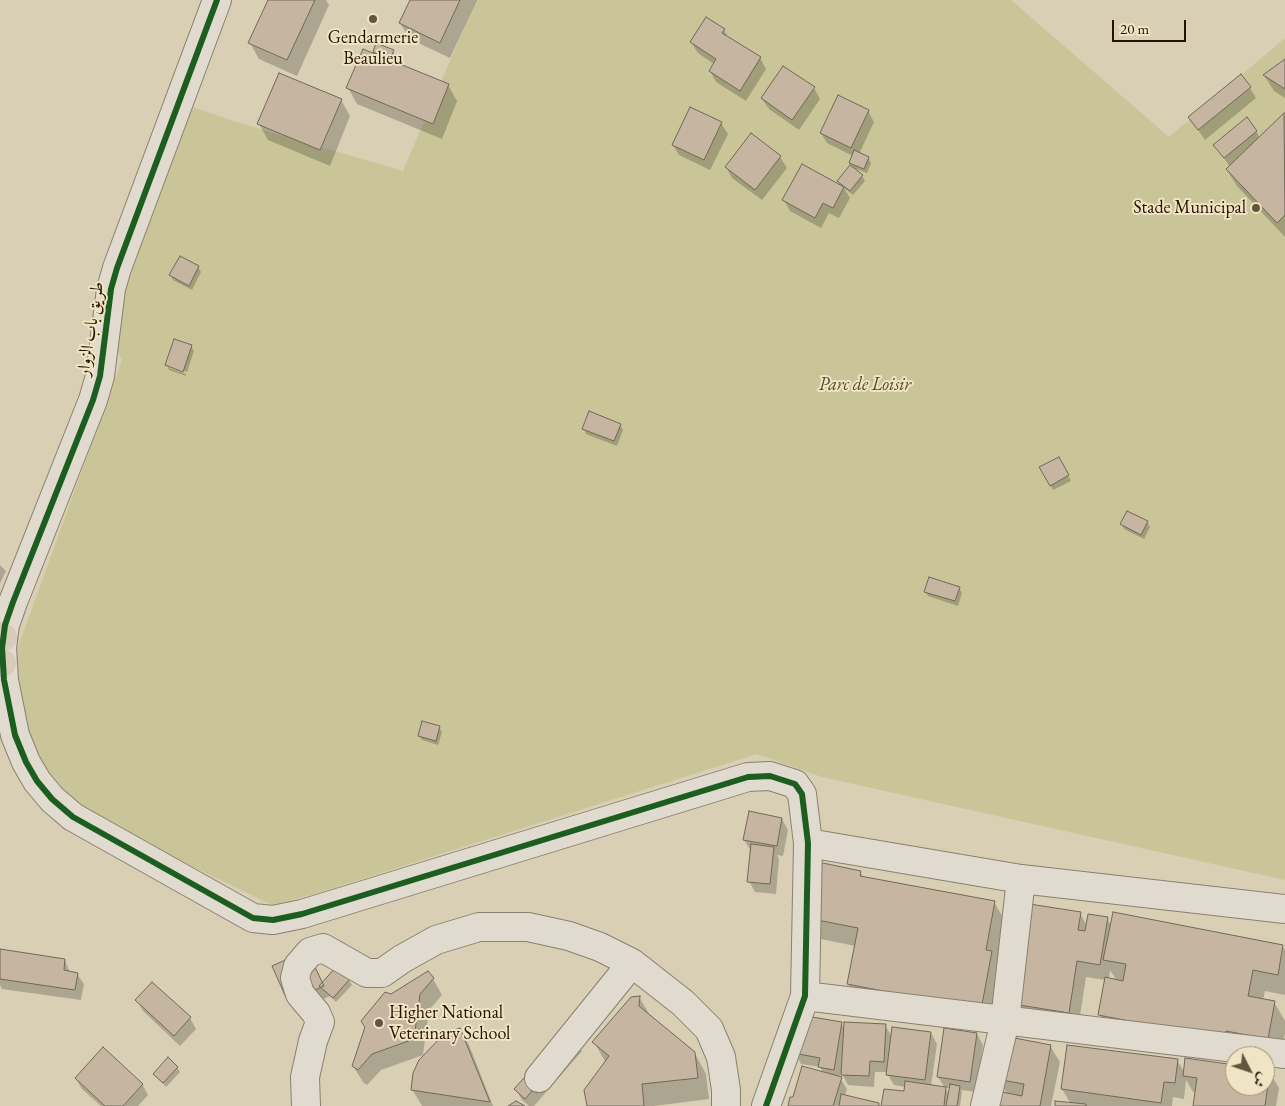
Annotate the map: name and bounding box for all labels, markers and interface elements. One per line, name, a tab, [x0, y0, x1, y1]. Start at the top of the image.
scale bar	[1115, 10, 1189, 42]
marker: Gendarmerie Beaulieu	[367, 13, 379, 25]
text: 20 m	[1120, 19, 1149, 38]
place label: Gendarmerie Beaulieu	[328, 27, 418, 70]
place label: Stade Municipal	[1133, 197, 1246, 219]
marker: Stade Municipal	[1250, 202, 1262, 214]
street label: طريق باب الزوار	[73, 280, 109, 378]
park label: Parc de Loisir	[819, 374, 911, 396]
place label: Higher National Veterinary School	[389, 1002, 510, 1044]
marker: Higher National Veterinary School	[373, 1017, 385, 1029]
north arrow	[1225, 1046, 1275, 1096]
text: ش	[1249, 1069, 1272, 1091]

